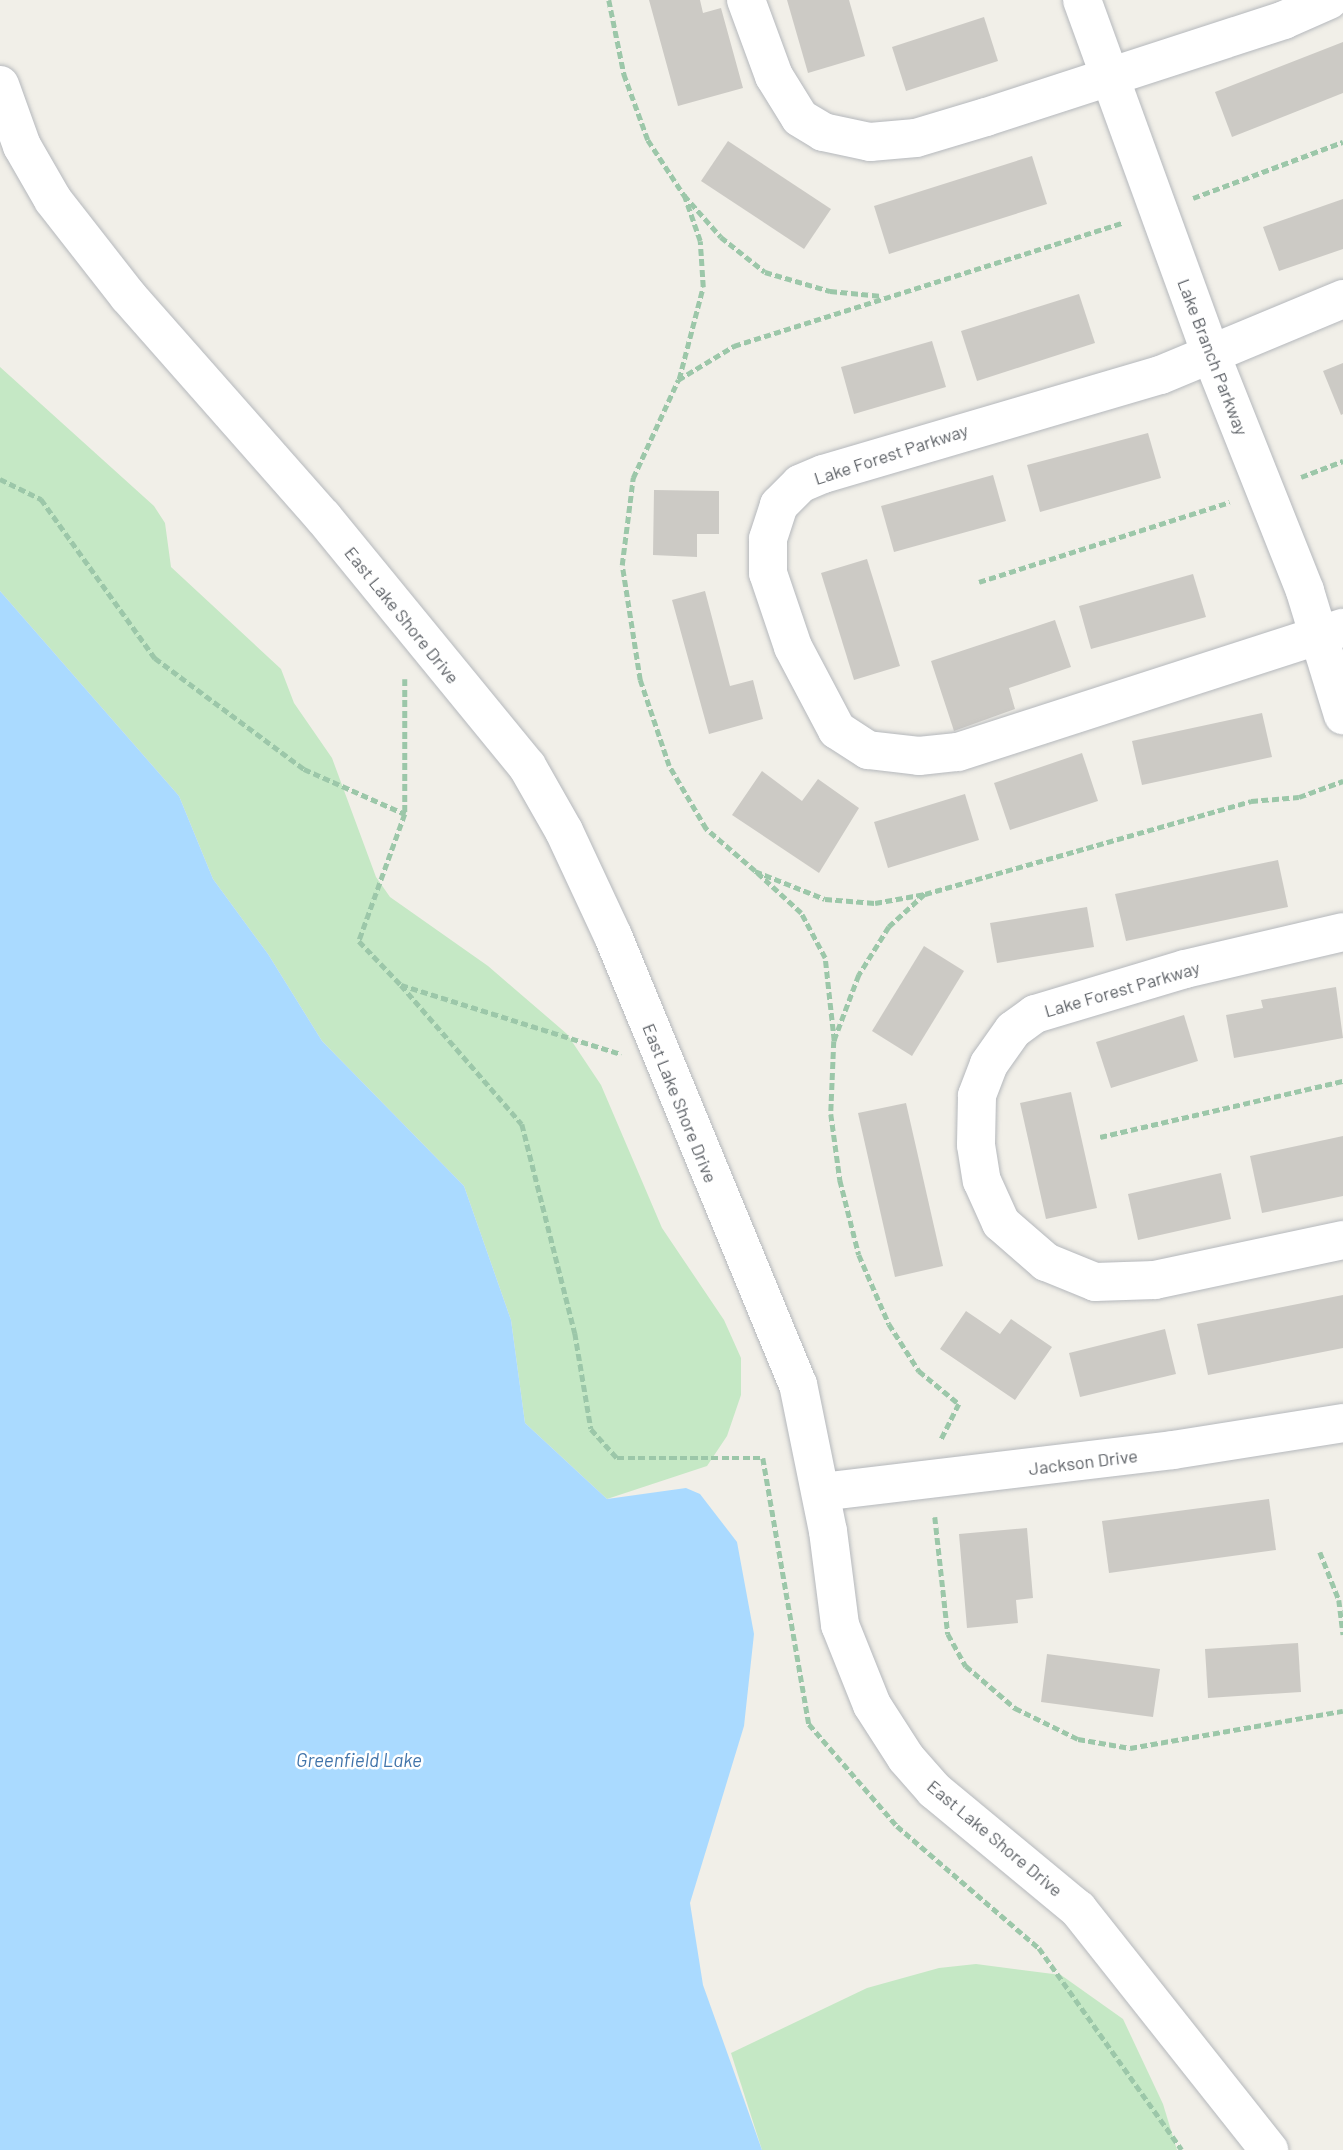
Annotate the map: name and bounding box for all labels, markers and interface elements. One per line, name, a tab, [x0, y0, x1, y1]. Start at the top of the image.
street label: Lake Branch Parkway	[1173, 276, 1253, 438]
street label: Lake Forest Parkway	[811, 419, 971, 489]
street label: East Lake Shore Drive	[340, 542, 464, 688]
street label: Lake Forest Parkway	[1042, 956, 1202, 1022]
street label: East Lake Shore Drive	[638, 1020, 722, 1186]
street label: Jackson Drive	[1027, 1445, 1139, 1479]
water label: Greenfield Lake	[296, 1749, 422, 1771]
street label: East Lake Shore Drive	[923, 1775, 1067, 1901]

